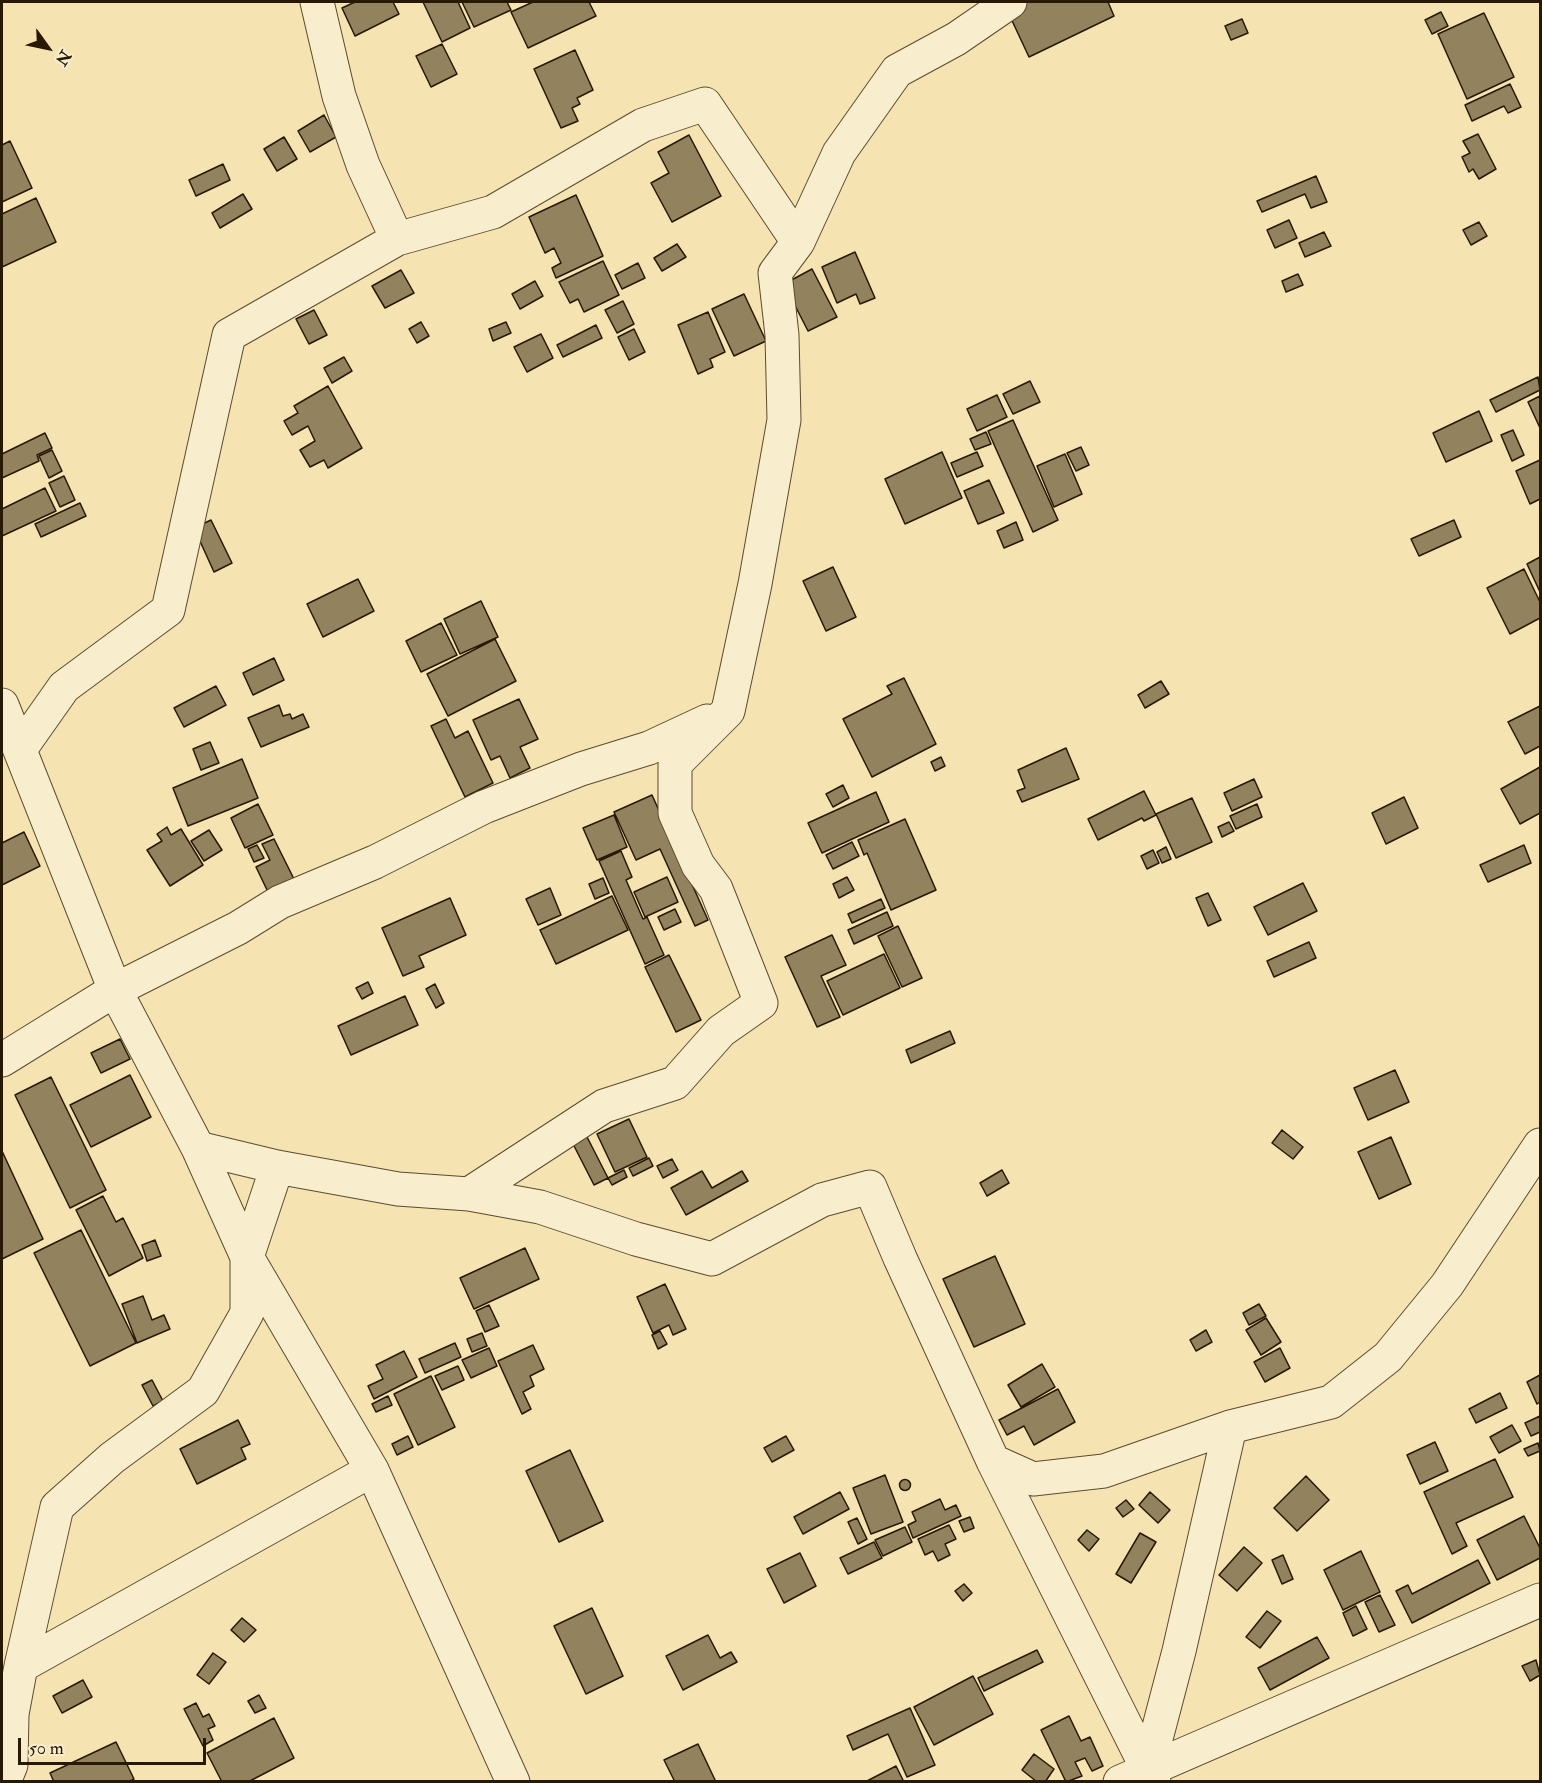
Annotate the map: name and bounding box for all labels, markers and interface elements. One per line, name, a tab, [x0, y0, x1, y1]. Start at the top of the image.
north arrow	[18, 18, 78, 78]
text: N	[51, 46, 75, 69]
scale bar	[21, 1726, 208, 1764]
text: 50 m	[29, 1737, 64, 1760]

